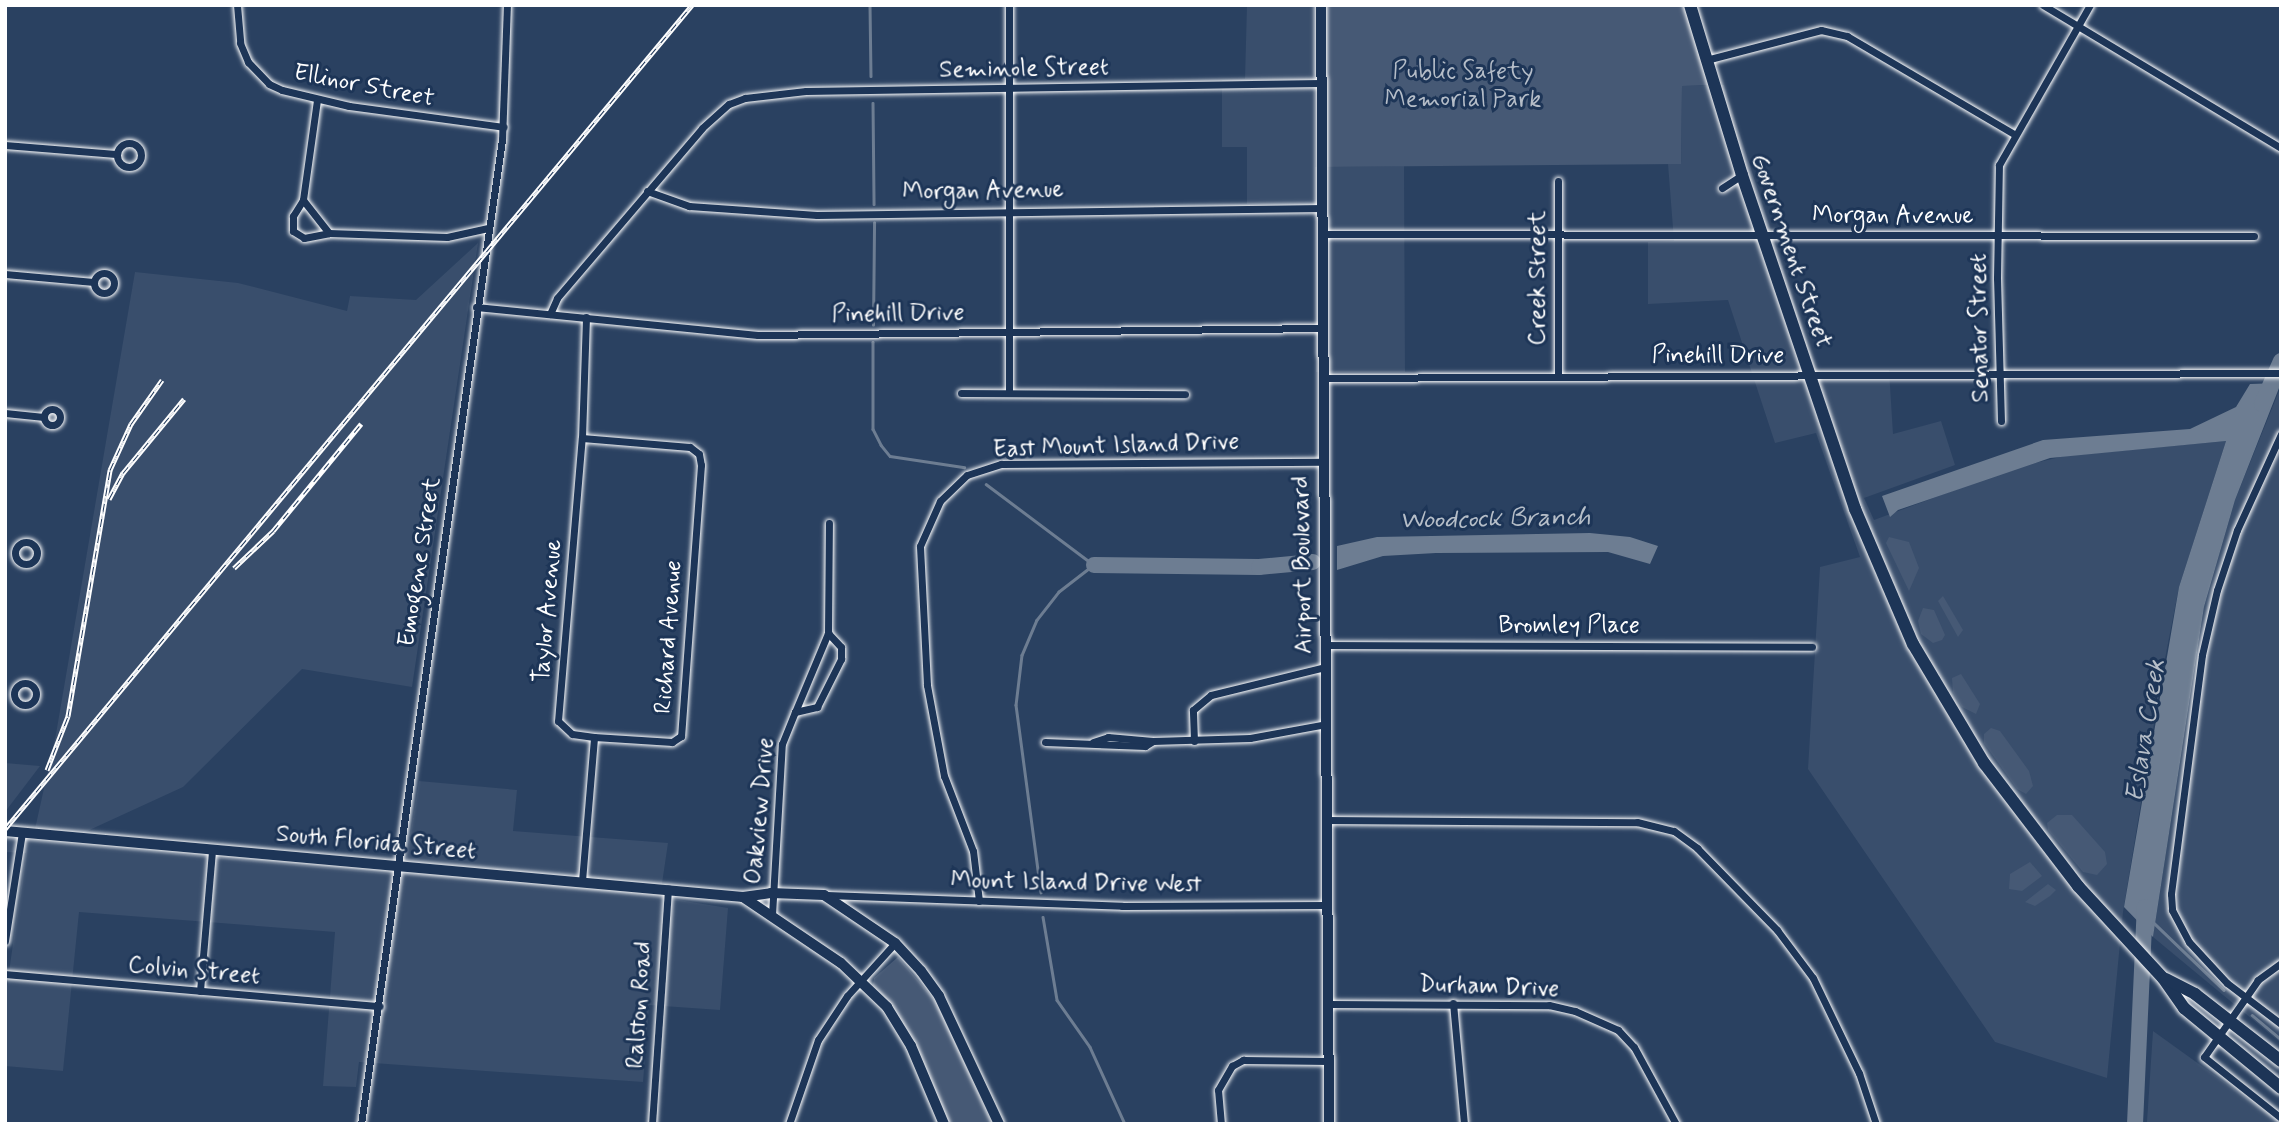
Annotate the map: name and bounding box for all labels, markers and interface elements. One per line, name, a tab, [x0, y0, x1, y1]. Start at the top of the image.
street label: Seminole Street	[937, 53, 1111, 85]
street label: Ellinor Street	[292, 58, 436, 114]
park label: Public Safety Memorial Park	[1385, 58, 1541, 114]
street label: Government Street	[1744, 151, 1838, 351]
street label: Morgan Avenue	[904, 175, 1062, 207]
street label: Morgan Avenue	[1814, 202, 1972, 230]
street label: Creek Street	[1524, 210, 1552, 346]
street label: Senator Street	[1964, 251, 1996, 405]
street label: Pinehill Drive	[832, 298, 964, 330]
street label: Pinehill Drive	[1653, 342, 1783, 370]
street label: East Mount Island Drive	[991, 427, 1241, 465]
street label: Emogene Street	[392, 475, 448, 649]
street label: Airport Boulevard	[1287, 475, 1319, 655]
water label: Woodcock Branch	[1397, 503, 1593, 537]
street label: Taylor Avenue	[527, 539, 569, 683]
street label: Richard Avenue	[649, 557, 689, 717]
street label: Bromley Place	[1498, 612, 1640, 640]
water label: Eslava Creek	[2120, 657, 2174, 805]
street label: Oakview Drive	[739, 736, 781, 886]
street label: South Florida Street	[273, 820, 479, 866]
street label: Mount Island Drive West	[948, 866, 1204, 900]
street label: Ralston Road	[621, 942, 659, 1068]
street label: Colvin Street	[125, 951, 263, 991]
street label: Durham Drive	[1419, 970, 1559, 1004]

